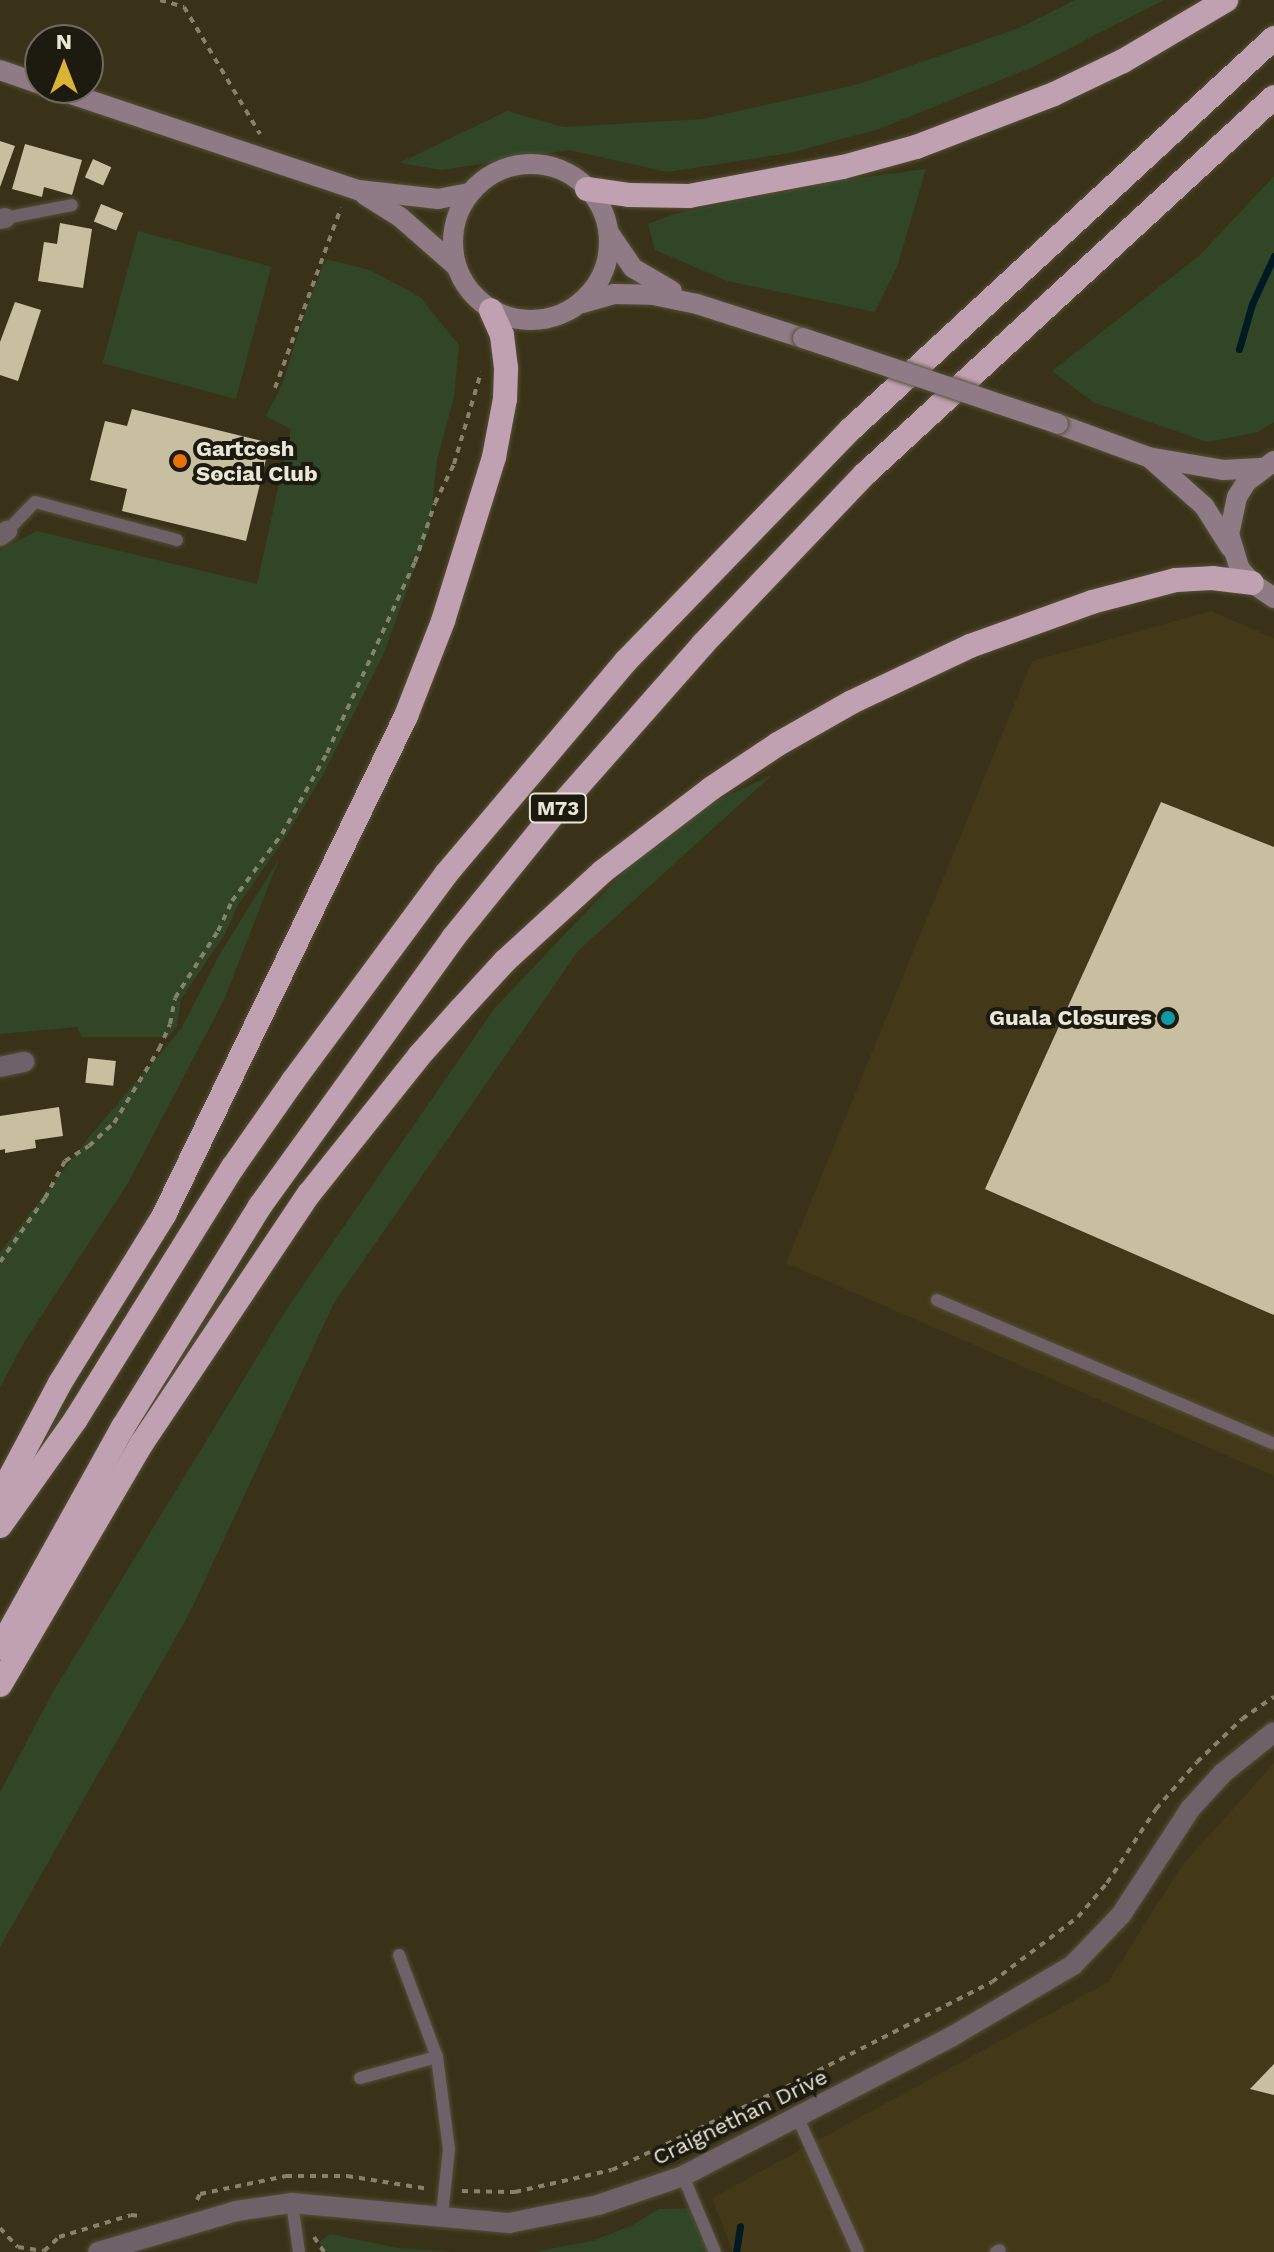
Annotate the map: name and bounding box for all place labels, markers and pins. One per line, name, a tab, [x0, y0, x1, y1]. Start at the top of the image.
place label: Gartcosh Social Club	[196, 435, 318, 486]
marker: Gartcosh Social Club	[171, 452, 189, 470]
place label: Guala Closures	[989, 1005, 1152, 1031]
marker: Guala Closures	[1159, 1009, 1177, 1027]

